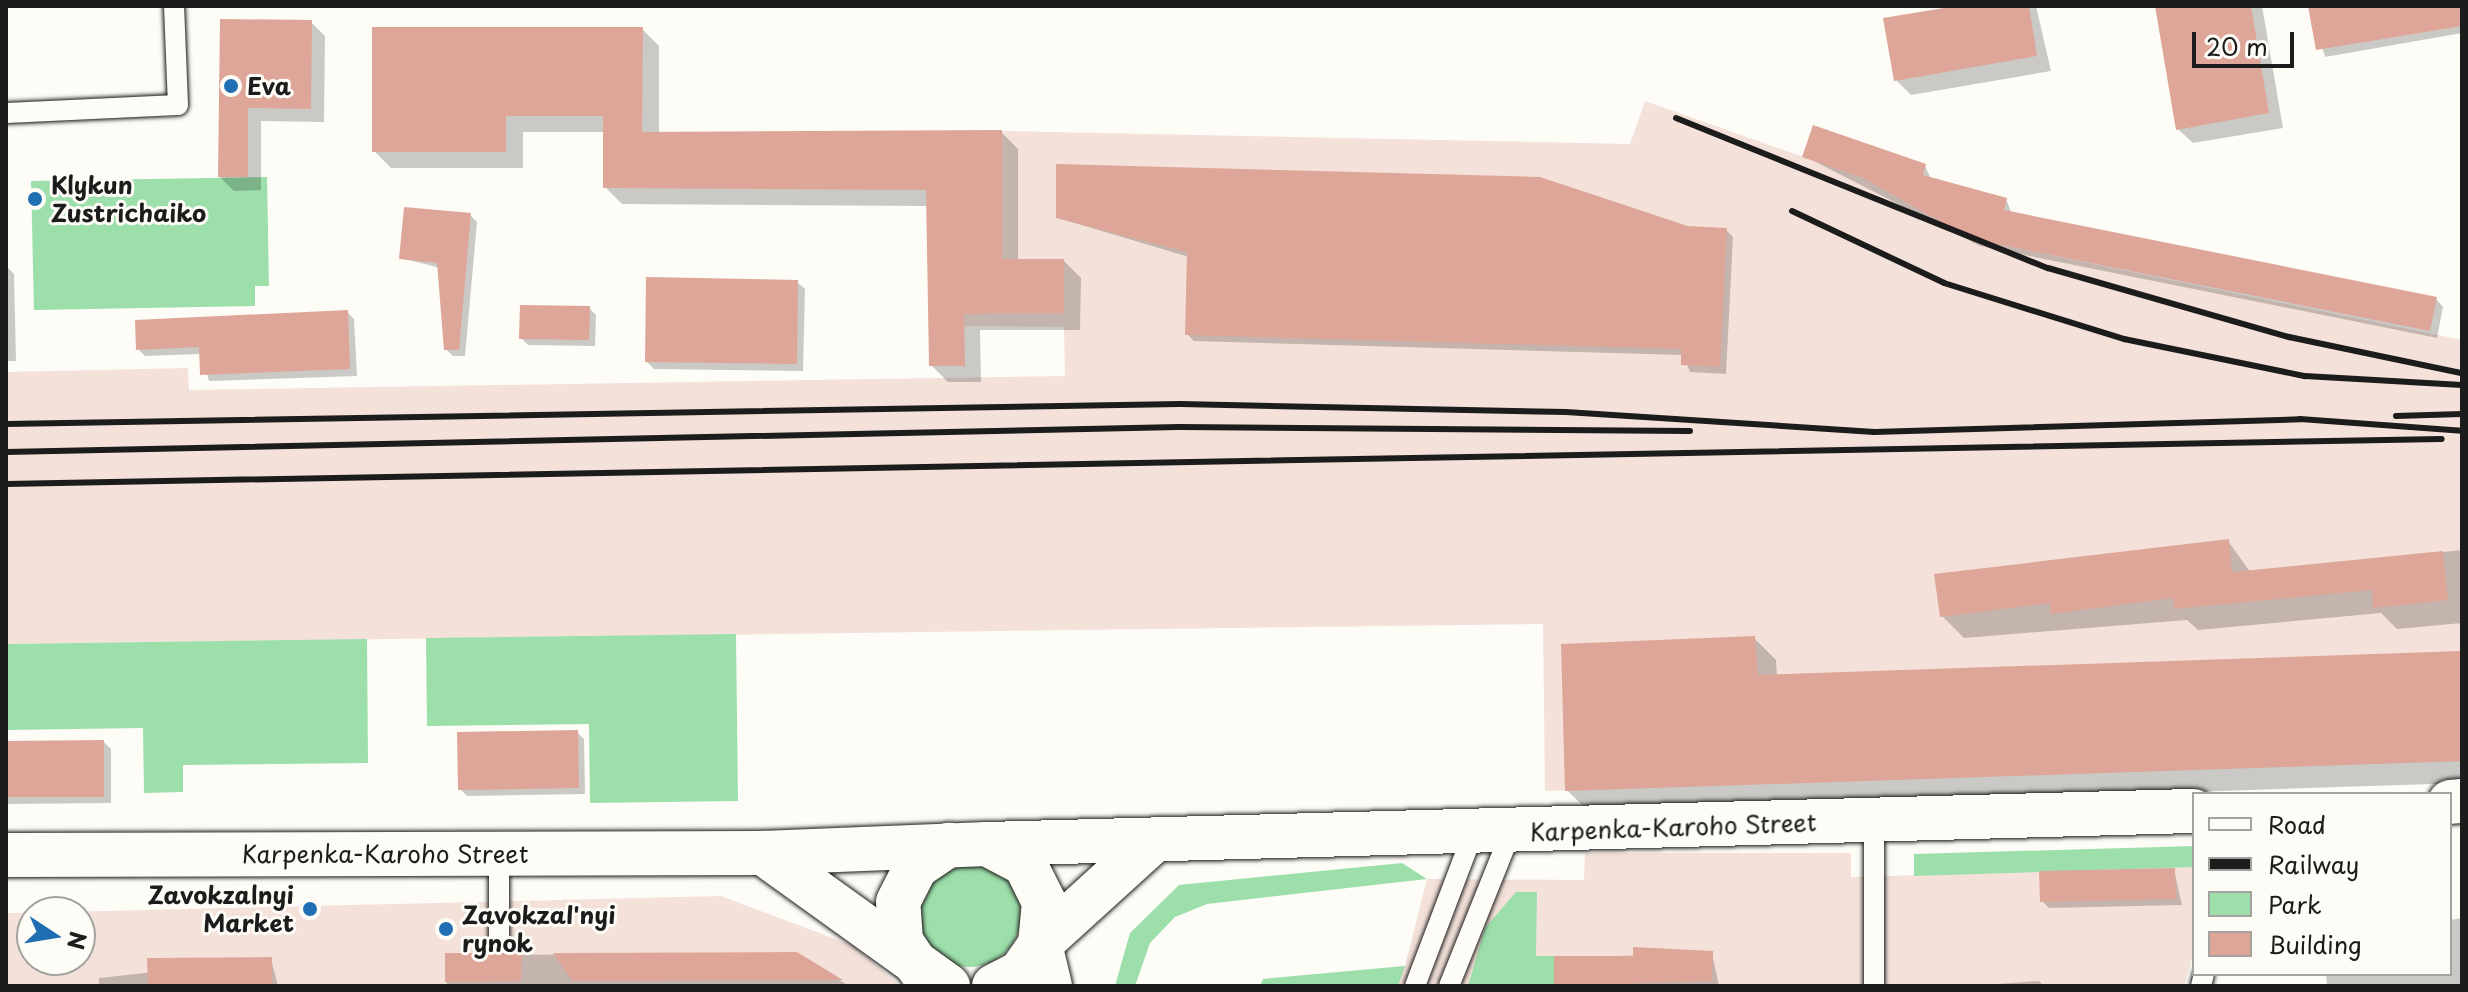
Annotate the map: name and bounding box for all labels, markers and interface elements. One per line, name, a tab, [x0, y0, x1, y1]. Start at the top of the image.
scale bar	[2196, 16, 2298, 66]
text: 20 m	[2206, 28, 2268, 64]
place label: Eva	[247, 72, 291, 100]
marker: Eva	[222, 77, 240, 95]
place label: Klykun Zustrichaiko	[51, 171, 206, 227]
marker: Klykun Zustrichaiko	[26, 190, 44, 208]
legend	[2192, 792, 2452, 976]
text: Road	[2268, 806, 2326, 842]
street label: Karpenka-Karoho Street	[1529, 808, 1817, 846]
street label: Karpenka-Karoho Street	[242, 840, 528, 868]
text: Railway	[2268, 846, 2359, 882]
place label: Zavokzalnyi Market	[148, 881, 294, 937]
text: Park	[2268, 886, 2322, 922]
north arrow	[16, 896, 96, 976]
marker: Zavokzalnyi Market	[301, 900, 319, 918]
place label: Zavokzal'nyi rynok	[462, 901, 616, 957]
marker: Zavokzal'nyi rynok	[437, 920, 455, 938]
text: Building	[2268, 926, 2362, 962]
text: N	[60, 929, 96, 953]

